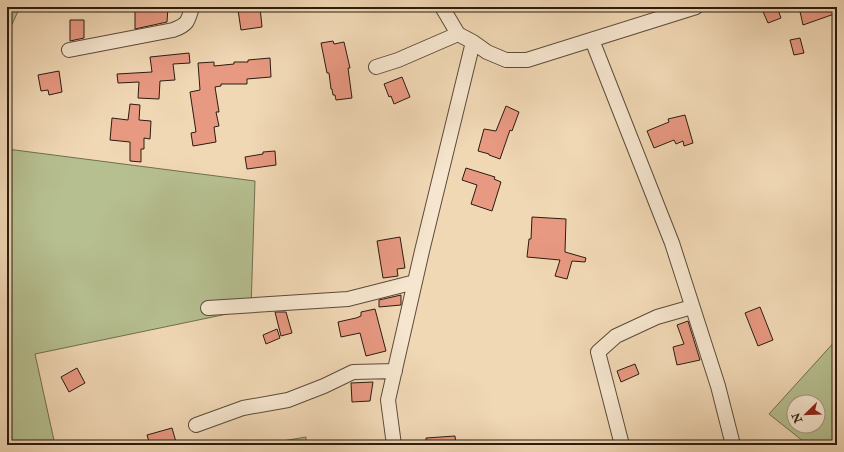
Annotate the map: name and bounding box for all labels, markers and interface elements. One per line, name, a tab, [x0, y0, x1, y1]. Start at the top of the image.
north arrow	[786, 394, 826, 434]
text: N	[789, 410, 806, 426]

